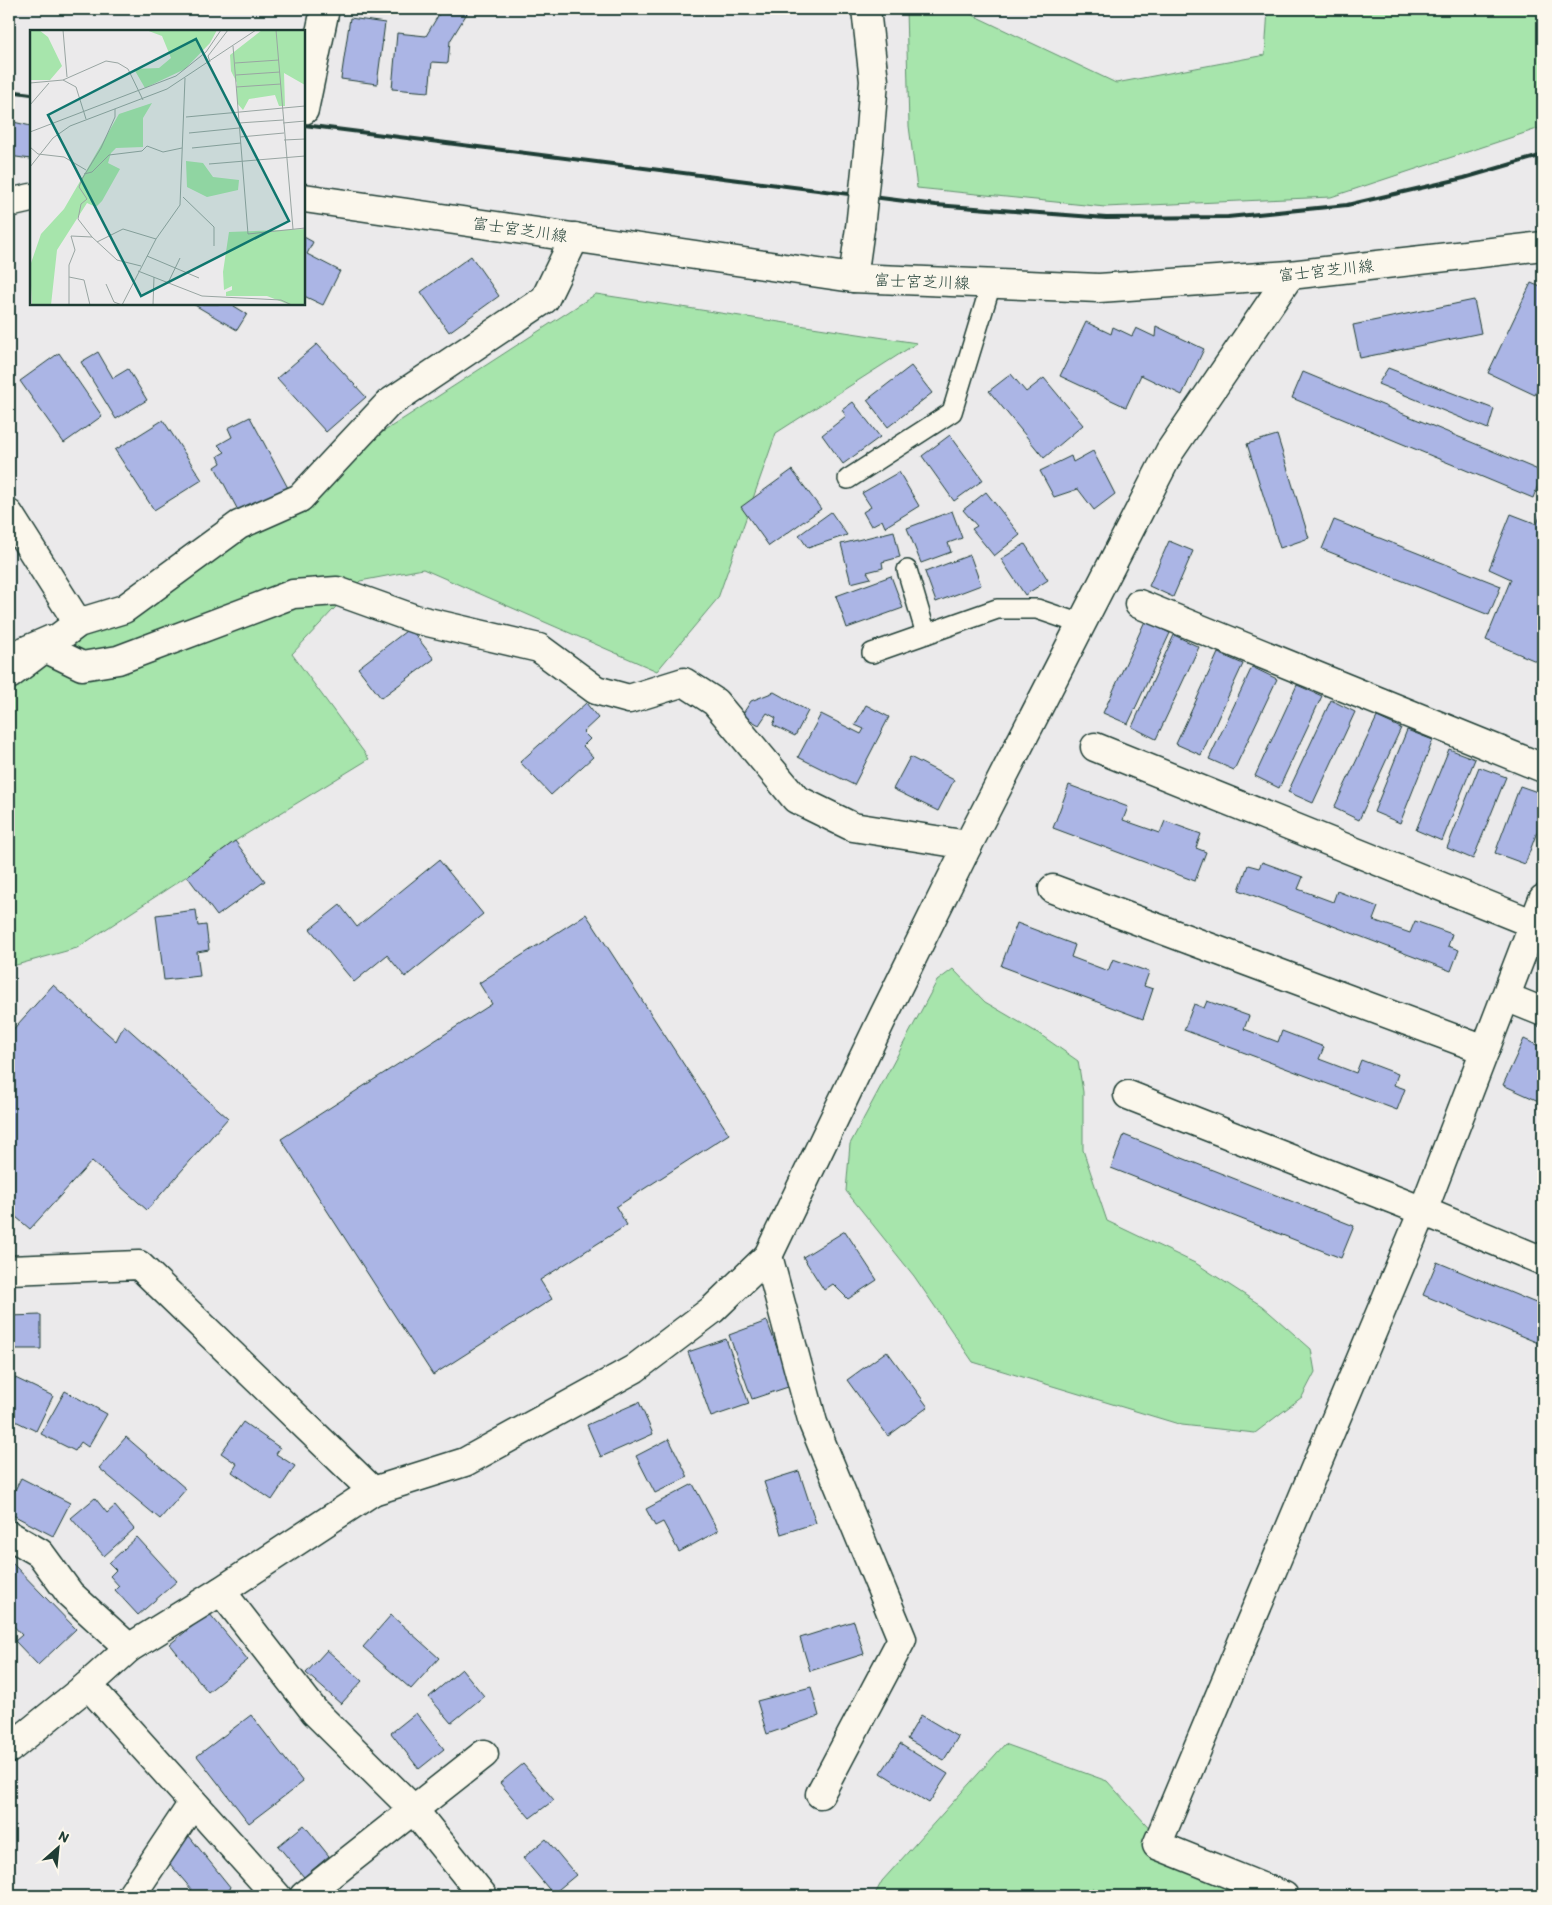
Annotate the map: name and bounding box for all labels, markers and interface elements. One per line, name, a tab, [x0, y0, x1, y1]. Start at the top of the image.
inset map	[30, 30, 305, 305]
street label: 富士宮芝川線	[471, 213, 569, 246]
street label: 富士宮芝川線	[1277, 256, 1375, 285]
street label: 富士宮芝川線	[874, 270, 970, 293]
north arrow	[32, 1822, 82, 1872]
text: N	[56, 1827, 72, 1847]

